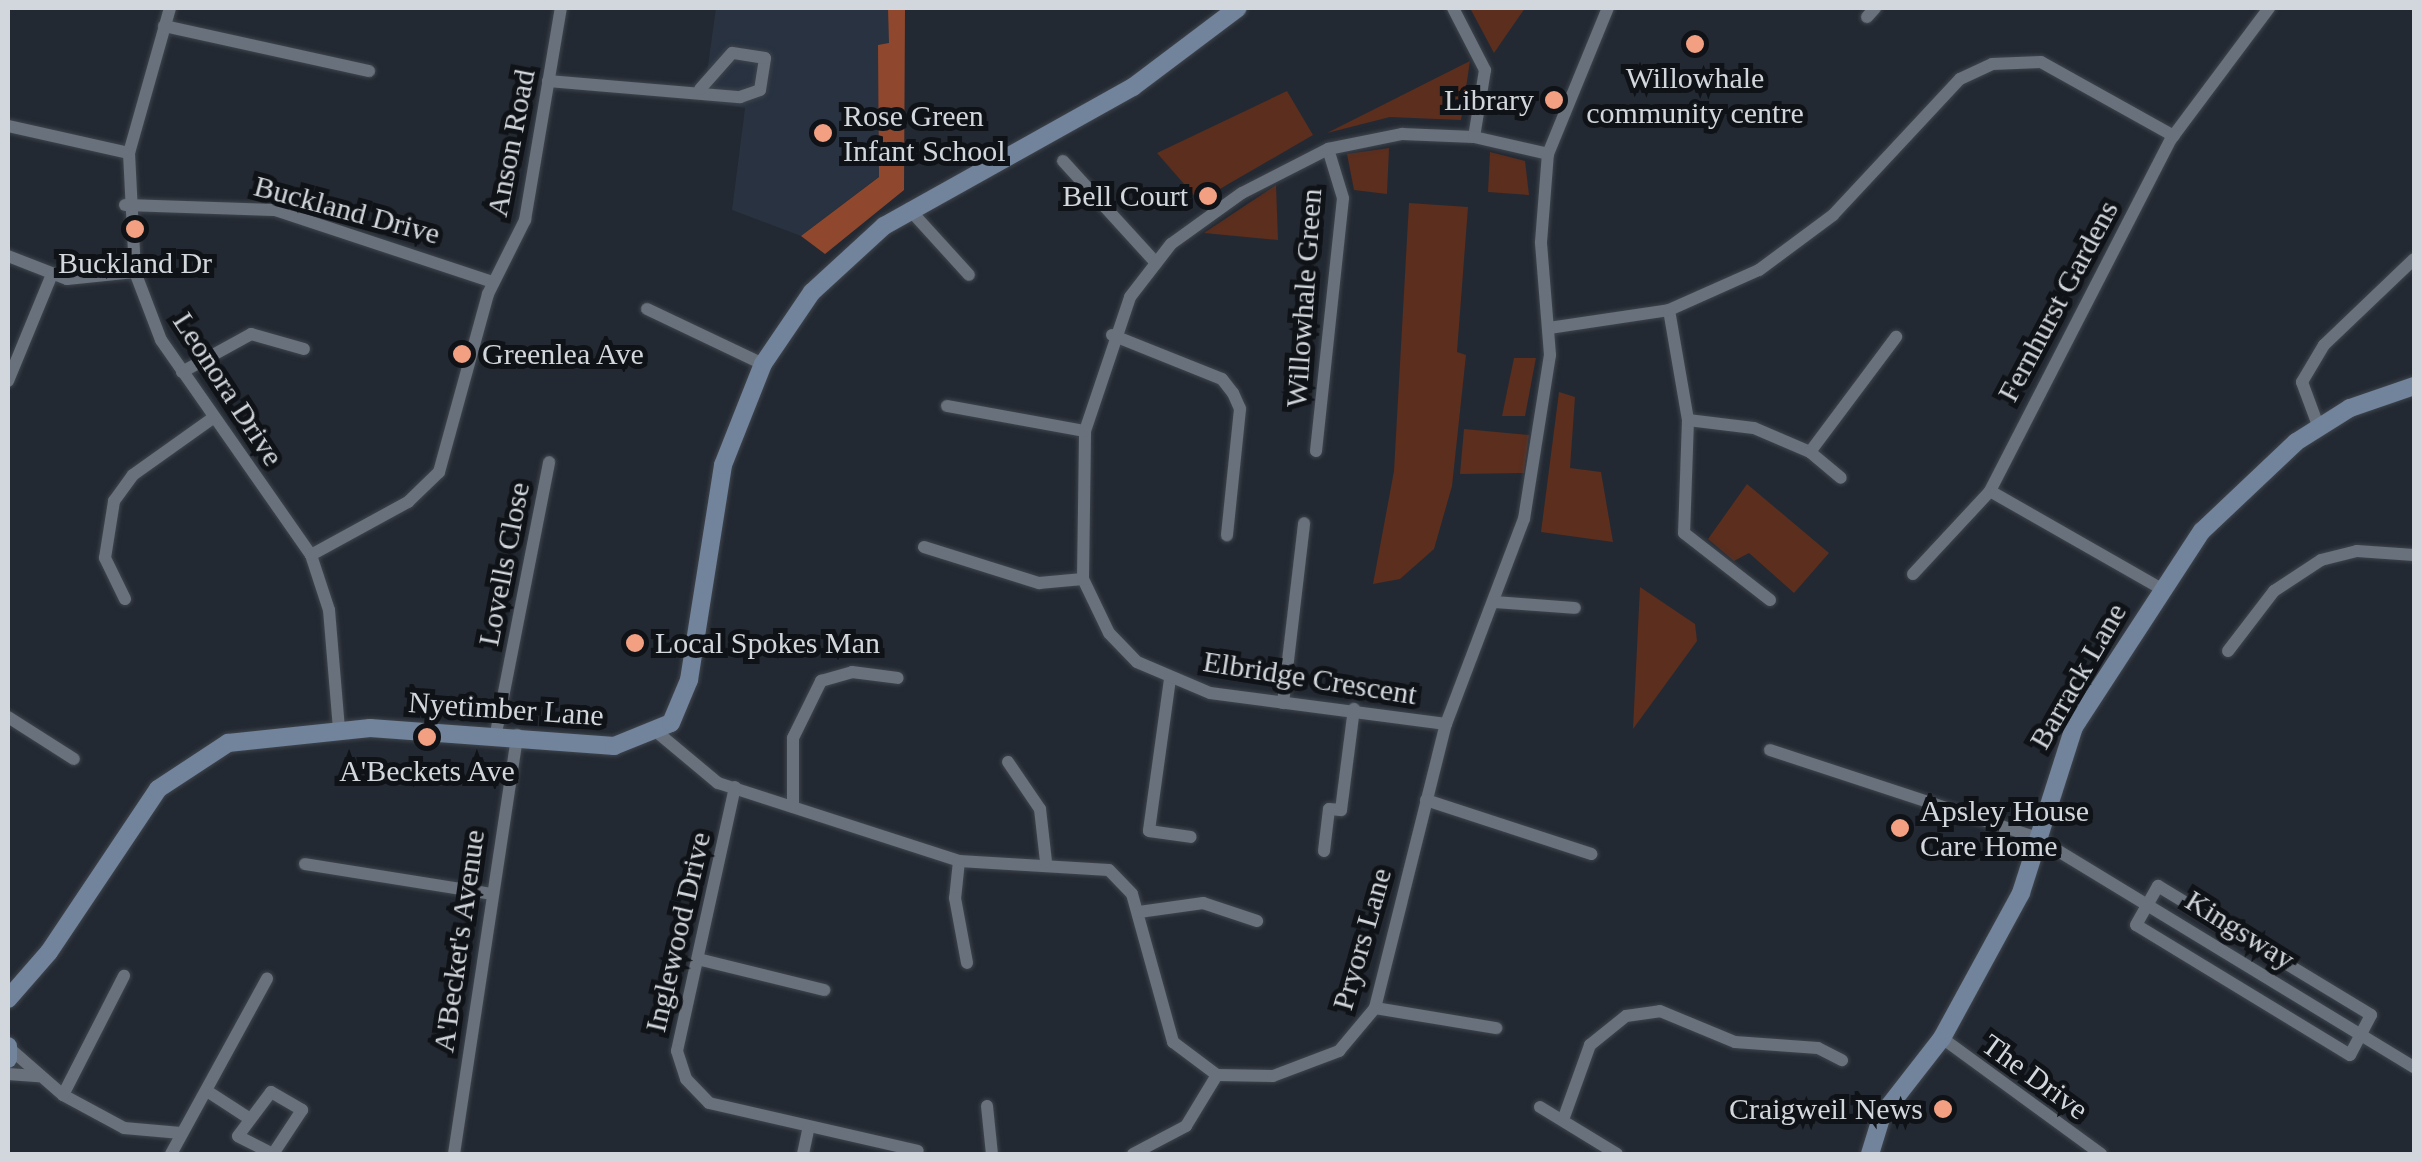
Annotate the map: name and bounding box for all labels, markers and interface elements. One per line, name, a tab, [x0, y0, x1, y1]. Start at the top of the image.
marker: Willowhale community centre	[1684, 33, 1706, 55]
place label: Willowhale community centre	[1586, 60, 1804, 130]
street label: Anson Road	[479, 66, 543, 220]
place label: Library	[1444, 82, 1534, 118]
marker: Library	[1543, 89, 1565, 111]
place label: Rose Green Infant School	[843, 98, 1005, 168]
marker: Rose Green Infant School	[812, 122, 834, 144]
street label: Buckland Drive	[250, 168, 444, 252]
place label: Bell Court	[1062, 178, 1188, 214]
marker: Bell Court	[1197, 185, 1219, 207]
street label: Willowhale Green	[1278, 187, 1330, 409]
street label: Fernhurst Gardens	[1990, 194, 2126, 408]
marker: Buckland Dr	[124, 218, 146, 240]
place label: Buckland Dr	[58, 245, 212, 281]
street label: Leonora Drive	[165, 305, 291, 473]
place label: Greenlea Ave	[482, 336, 646, 372]
marker: Greenlea Ave	[451, 343, 473, 365]
street label: Lovells Close	[471, 479, 537, 649]
street label: Barrack Lane	[2022, 597, 2134, 755]
place label: Local Spokes Man	[655, 625, 880, 661]
marker: Local Spokes Man	[624, 632, 646, 654]
street label: Elbridge Crescent	[1201, 643, 1419, 713]
street label: Nyetimber Lane	[407, 684, 605, 734]
marker: A'Beckets Ave	[416, 726, 438, 748]
place label: A'Beckets Ave	[338, 753, 516, 789]
place label: Apsley House Care Home	[1920, 793, 2089, 864]
marker: Apsley House Care Home	[1889, 817, 1911, 839]
street label: A'Becket's Avenue	[425, 827, 493, 1055]
street label: Inglewood Drive	[638, 829, 718, 1035]
street label: Pryors Lane	[1325, 864, 1399, 1014]
street label: Kingsway	[2179, 883, 2301, 977]
street label: The Drive	[1975, 1026, 2095, 1128]
place label: Craigweil News	[1729, 1091, 1923, 1127]
marker: Craigweil News	[1932, 1098, 1954, 1120]

